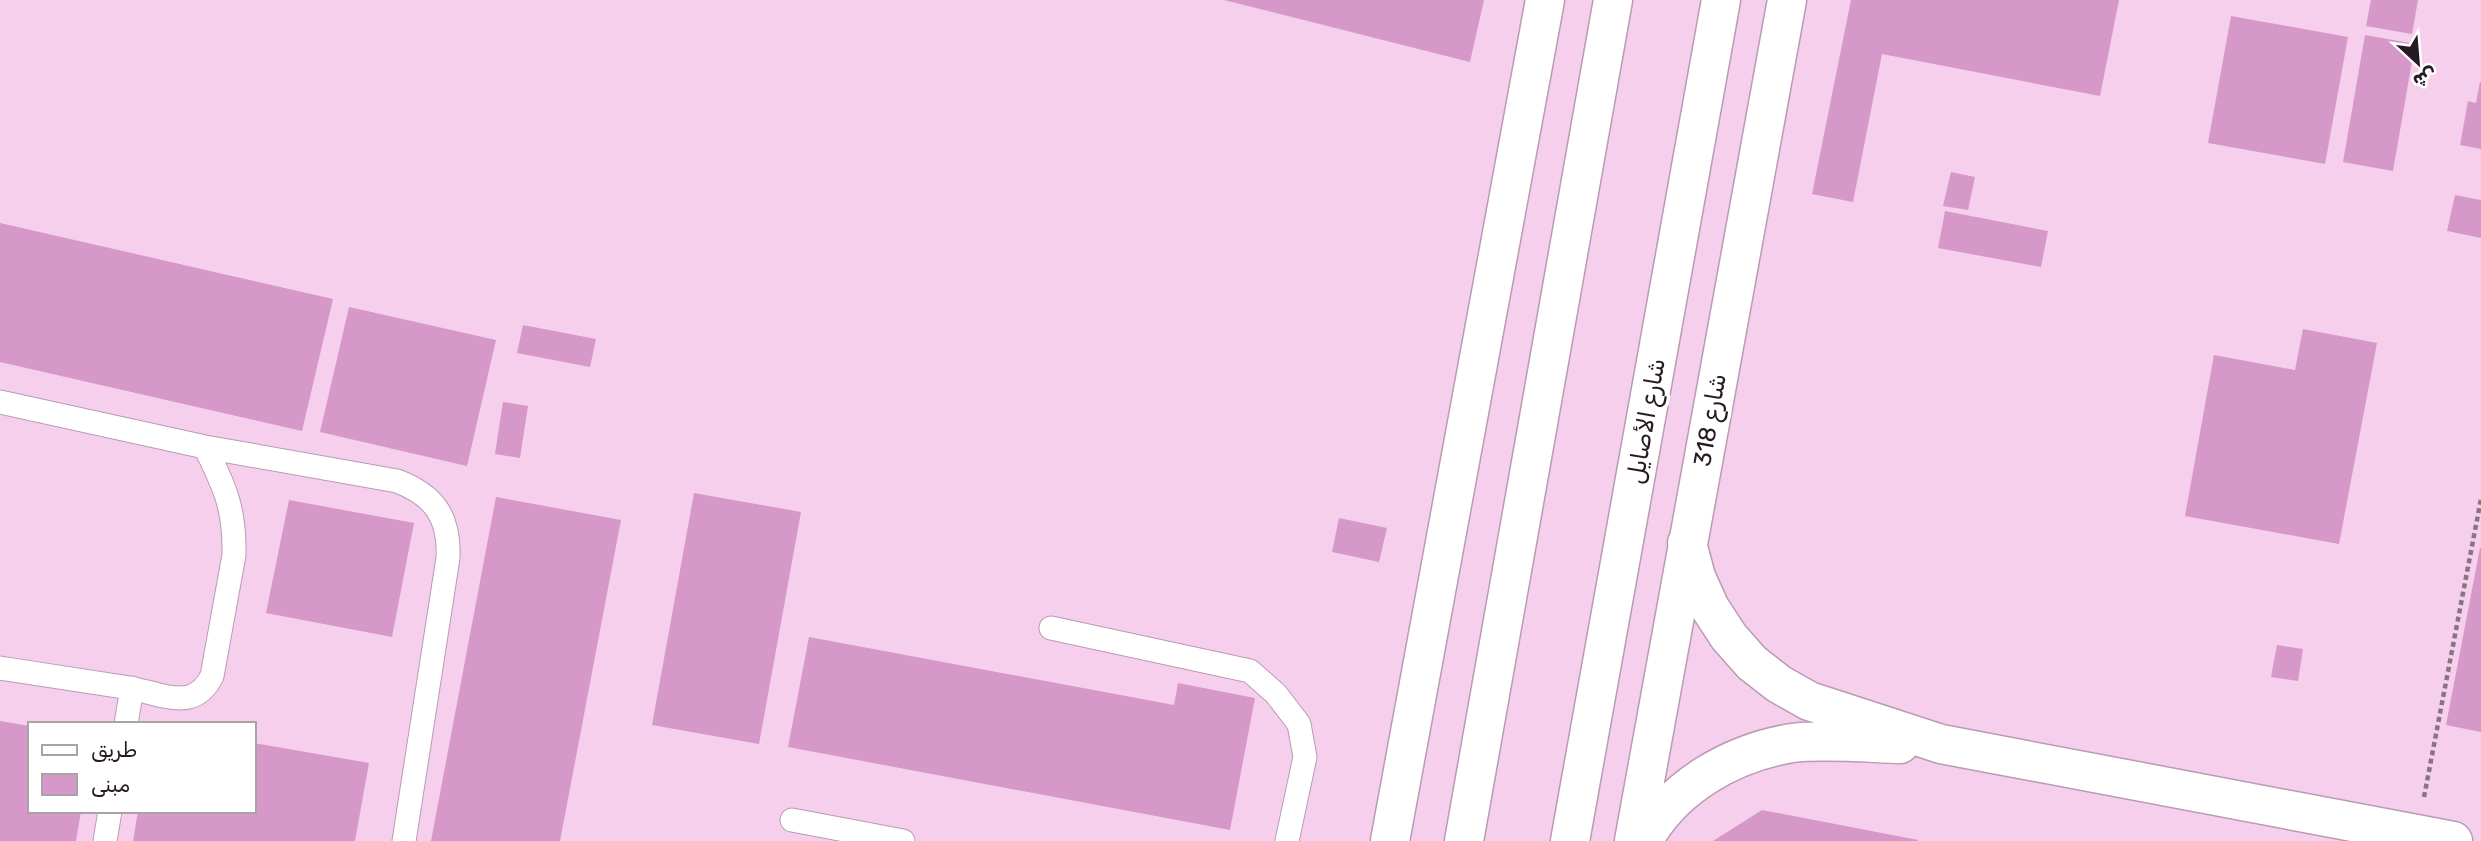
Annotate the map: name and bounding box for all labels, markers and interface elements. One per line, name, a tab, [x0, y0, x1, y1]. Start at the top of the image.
north arrow	[2383, 28, 2453, 98]
text: ش	[2409, 62, 2441, 93]
street label: شارع الأصايل	[1621, 356, 1673, 486]
street label: شارع 318	[1688, 371, 1734, 469]
legend	[28, 722, 256, 813]
text: طريق	[91, 737, 137, 762]
text: مبنى	[91, 772, 130, 797]

